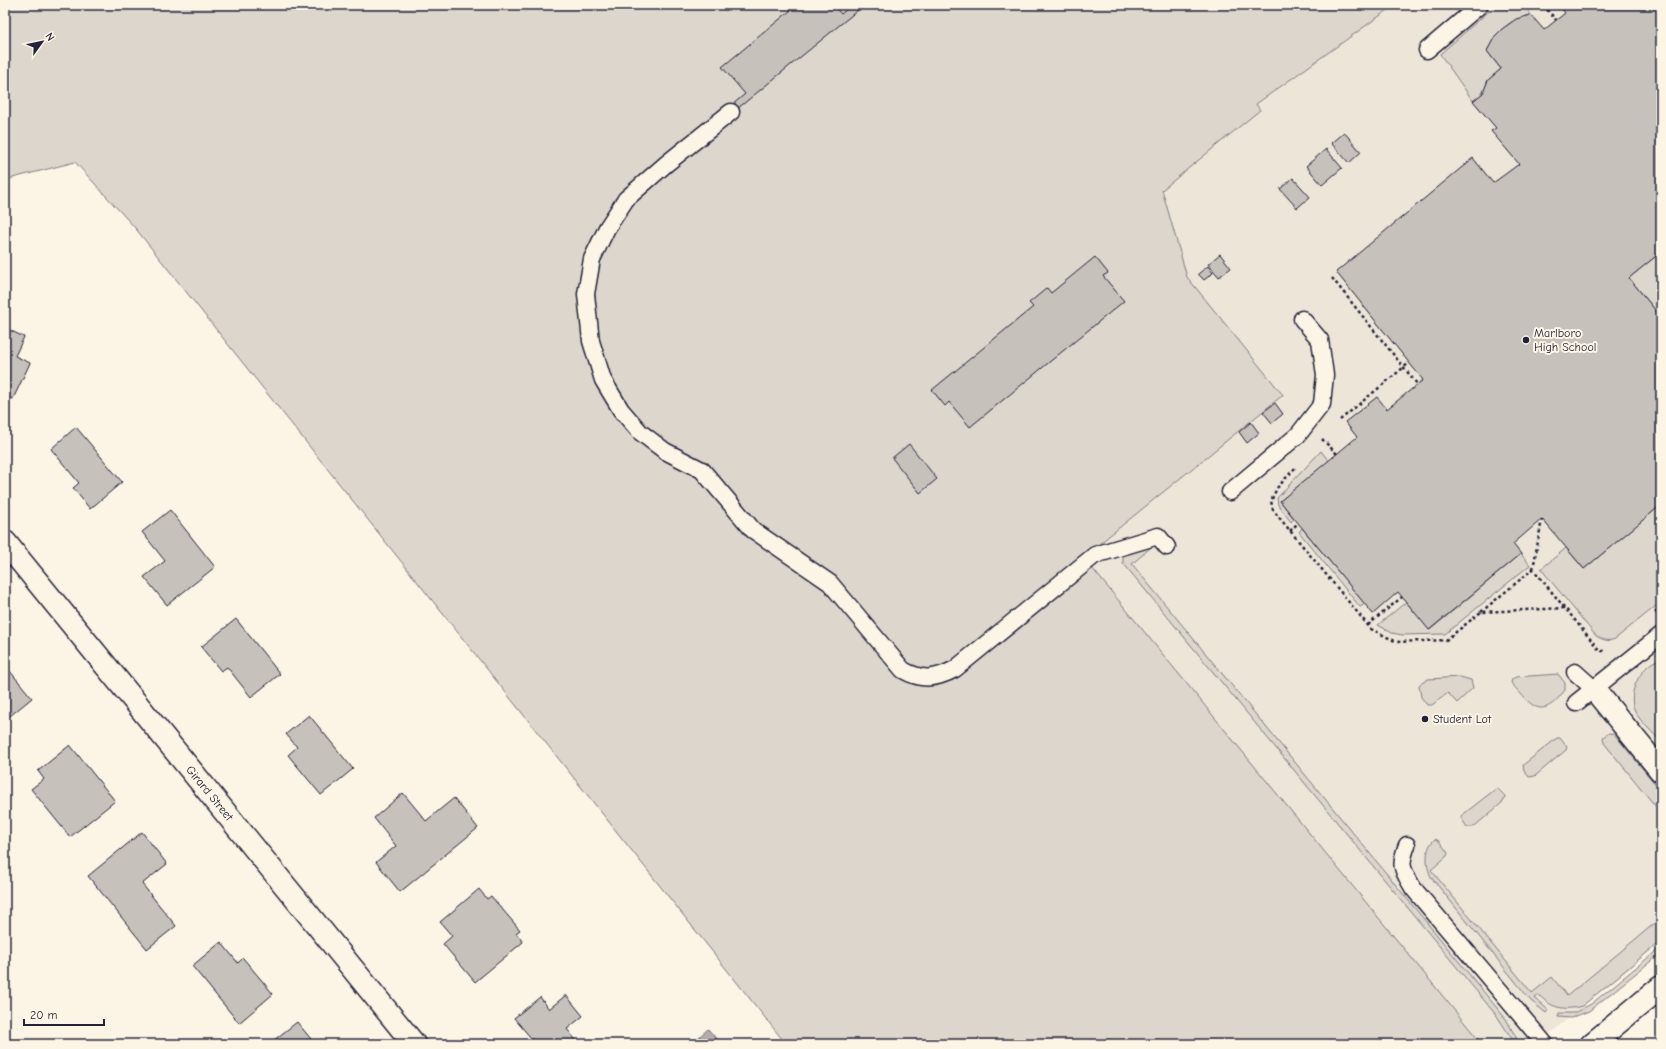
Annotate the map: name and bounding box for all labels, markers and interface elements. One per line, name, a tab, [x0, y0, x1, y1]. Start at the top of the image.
north arrow	[22, 22, 62, 62]
text: N	[43, 30, 57, 43]
place label: Marlboro High School	[1534, 326, 1596, 354]
marker: Marlboro High School	[1521, 335, 1531, 345]
place label: Student Lot	[1433, 712, 1492, 726]
marker: Student Lot	[1420, 714, 1430, 724]
street label: Girard Street	[183, 763, 237, 824]
scale bar	[24, 1001, 104, 1027]
text: 20 m	[30, 1008, 58, 1022]

